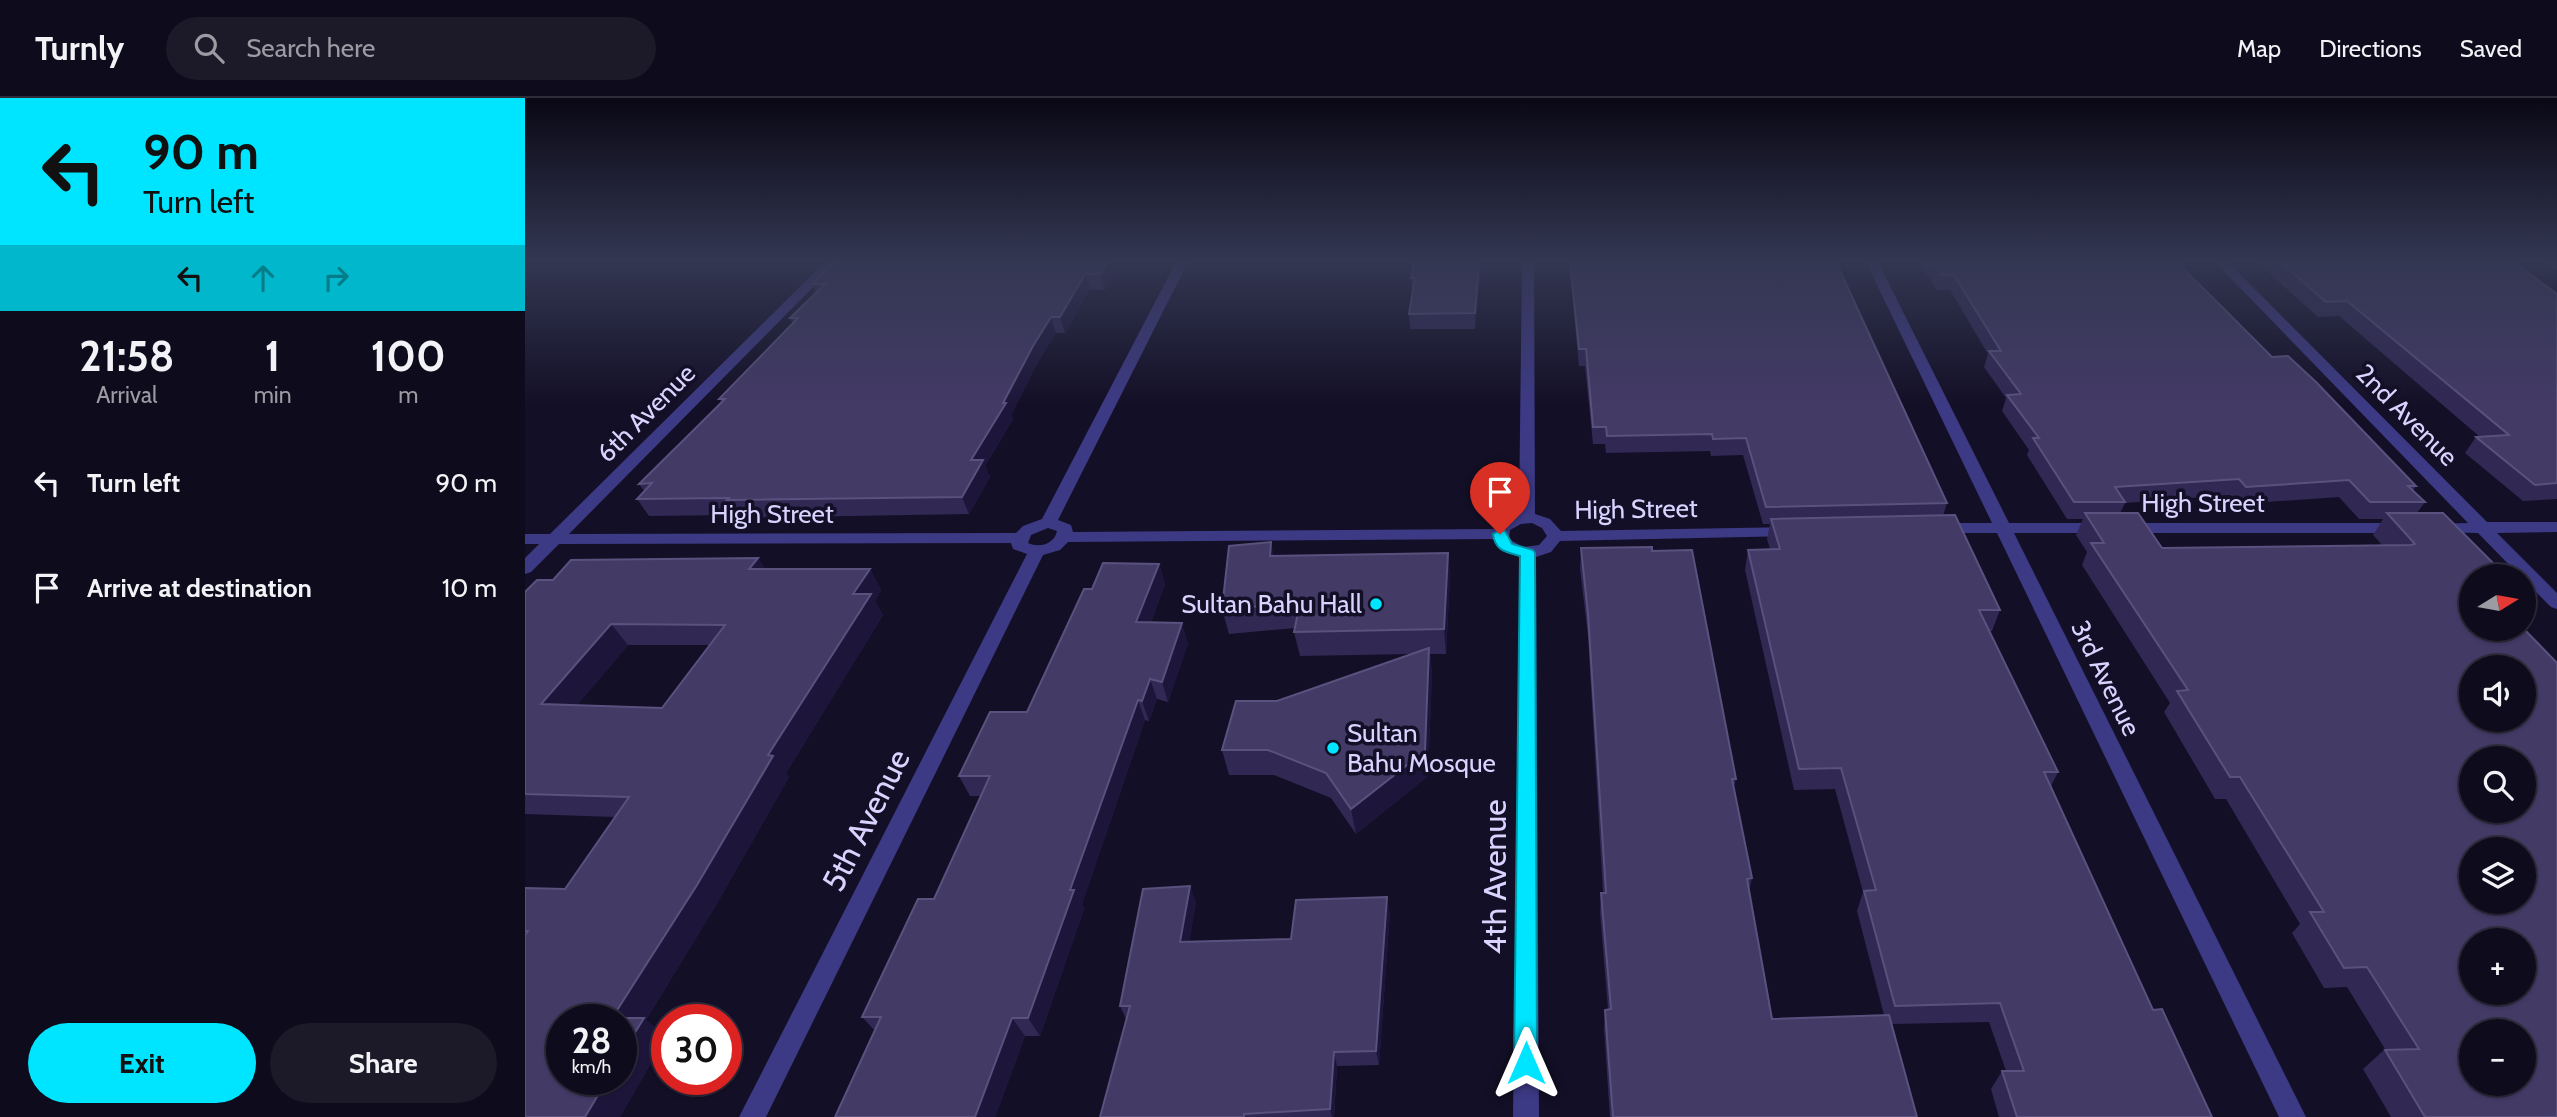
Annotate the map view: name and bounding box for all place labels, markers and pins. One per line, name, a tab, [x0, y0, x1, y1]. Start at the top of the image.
pin	[1470, 462, 1530, 534]
place label: Sultan Bahu Hall	[1181, 588, 1362, 620]
marker: Sultan Bahu Hall	[1368, 596, 1384, 612]
place label: Sultan Bahu Mosque	[1347, 717, 1496, 779]
marker: Sultan Bahu Mosque	[1325, 740, 1341, 756]

